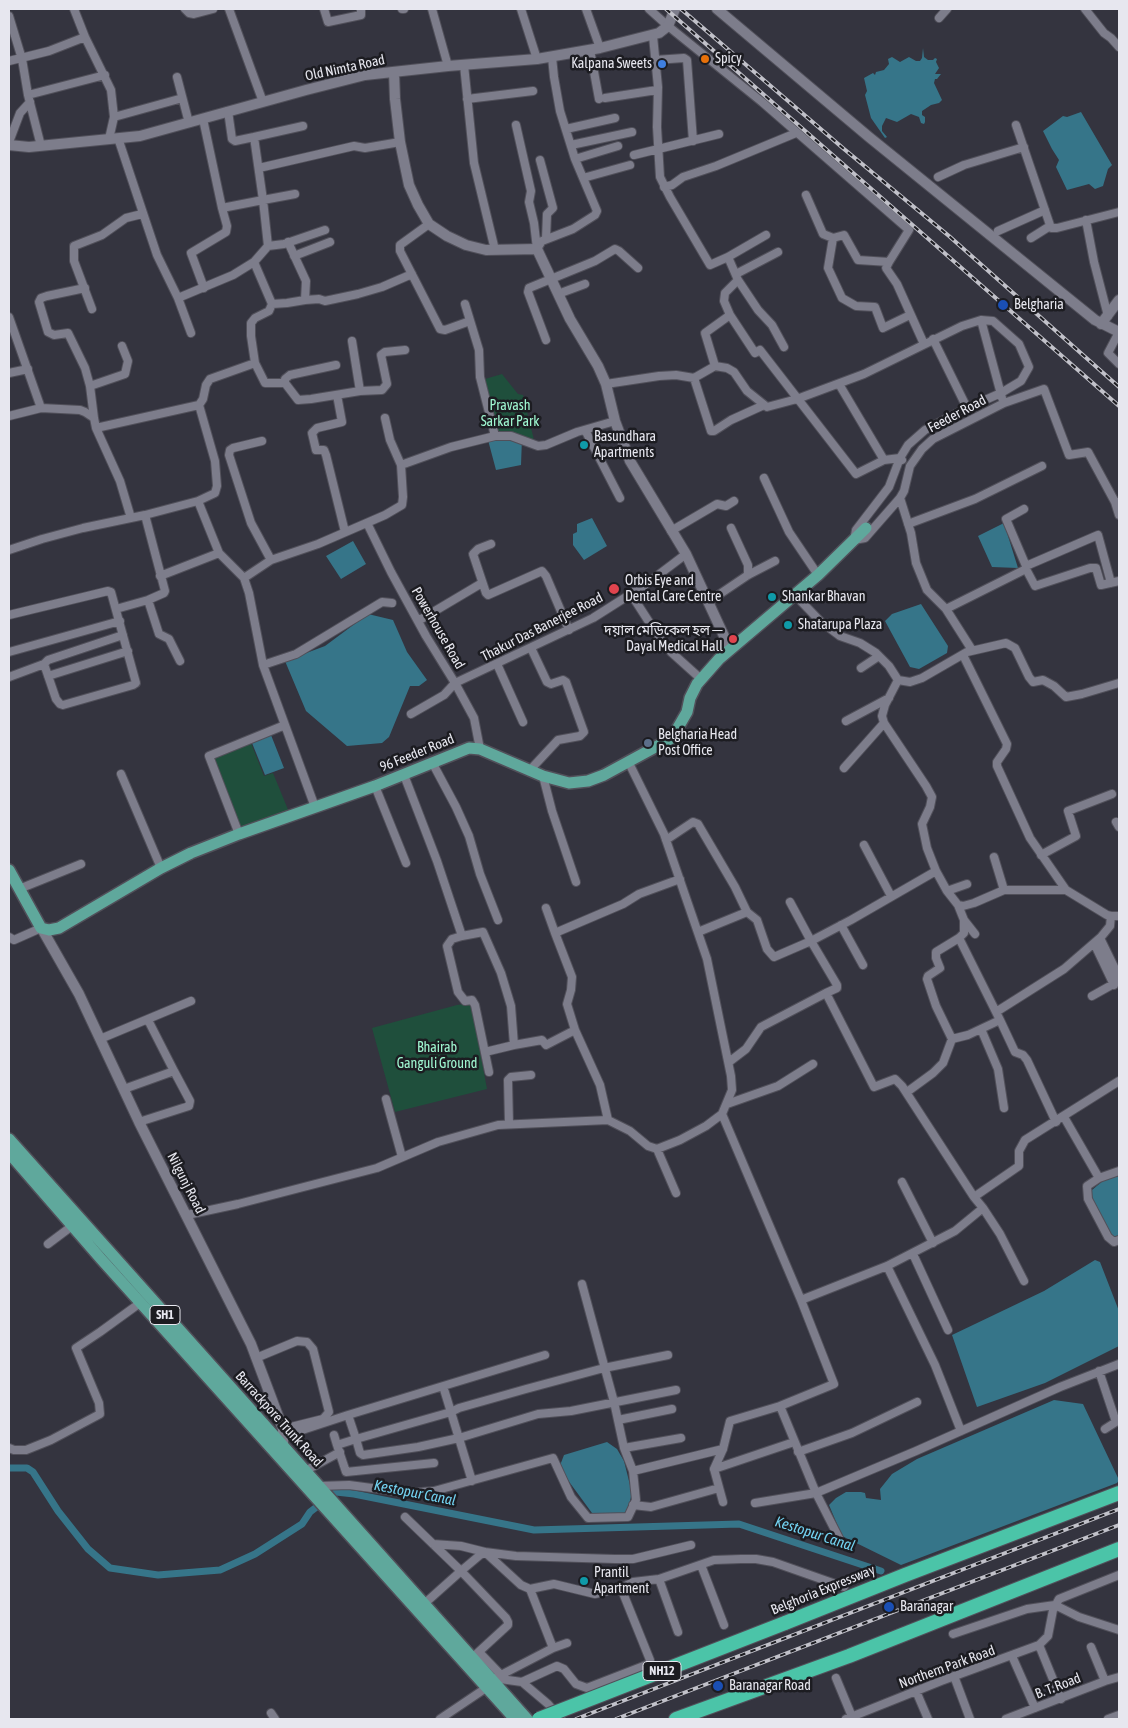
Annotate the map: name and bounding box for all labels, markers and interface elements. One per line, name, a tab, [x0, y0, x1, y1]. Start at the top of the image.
street label: Old Nimta Road	[304, 51, 386, 85]
place label: Spicy	[715, 51, 742, 67]
marker: Spicy	[699, 53, 711, 65]
place label: Kalpana Sweets	[571, 56, 652, 72]
marker: Kalpana Sweets	[656, 58, 668, 70]
place label: Belgharia	[1014, 297, 1064, 313]
marker: Belgharia	[996, 298, 1010, 312]
street label: Feeder Road	[925, 392, 989, 436]
park label: Pravash Sarkar Park	[481, 398, 539, 431]
place label: Basundhara Apartments	[594, 429, 656, 462]
marker: Basundhara Apartments	[578, 439, 590, 451]
place label: Orbis Eye and Dental Care Centre	[625, 573, 721, 606]
marker: Orbis Eye and Dental Care Centre	[607, 582, 621, 596]
street label: Powerhouse Road	[408, 584, 468, 672]
street label: Thakur Das Banerjee Road	[478, 589, 606, 665]
place label: Shankar Bhavan	[782, 589, 866, 605]
marker: Shankar Bhavan	[766, 591, 778, 603]
place label: Shatarupa Plaza	[798, 617, 882, 633]
marker: Shatarupa Plaza	[782, 619, 794, 631]
place label: দয়াল মেডিকেল হল — Dayal Medical Hall	[604, 623, 723, 656]
marker: দয়াল মেডিকেল হল — Dayal Medical Hall	[727, 633, 739, 645]
place label: Belgharia Head Post Office	[658, 727, 737, 760]
street label: 96 Feeder Road	[377, 730, 457, 776]
marker: Belgharia Head Post Office	[642, 737, 654, 749]
park label: Bhairab Ganguli Ground	[397, 1040, 477, 1072]
street label: Nilgunj Road	[163, 1150, 209, 1216]
road number: SH1	[150, 1306, 180, 1324]
street label: Barrackpore Trunk Road	[232, 1368, 326, 1470]
water label: Kestopur Canal	[372, 1476, 458, 1510]
water label: Kestopur Canal	[773, 1513, 857, 1555]
street label: Belghoria Expressway	[768, 1561, 878, 1619]
place label: Prantil Apartment	[594, 1565, 649, 1598]
marker: Prantil Apartment	[578, 1575, 590, 1587]
place label: Baranagar	[900, 1599, 953, 1615]
marker: Baranagar	[882, 1600, 896, 1614]
street label: Northern Park Road	[897, 1642, 997, 1692]
road number: NH12	[643, 1662, 681, 1680]
street label: B. T. Road	[1033, 1670, 1083, 1702]
place label: Baranagar Road	[729, 1678, 811, 1694]
marker: Baranagar Road	[711, 1679, 725, 1693]

